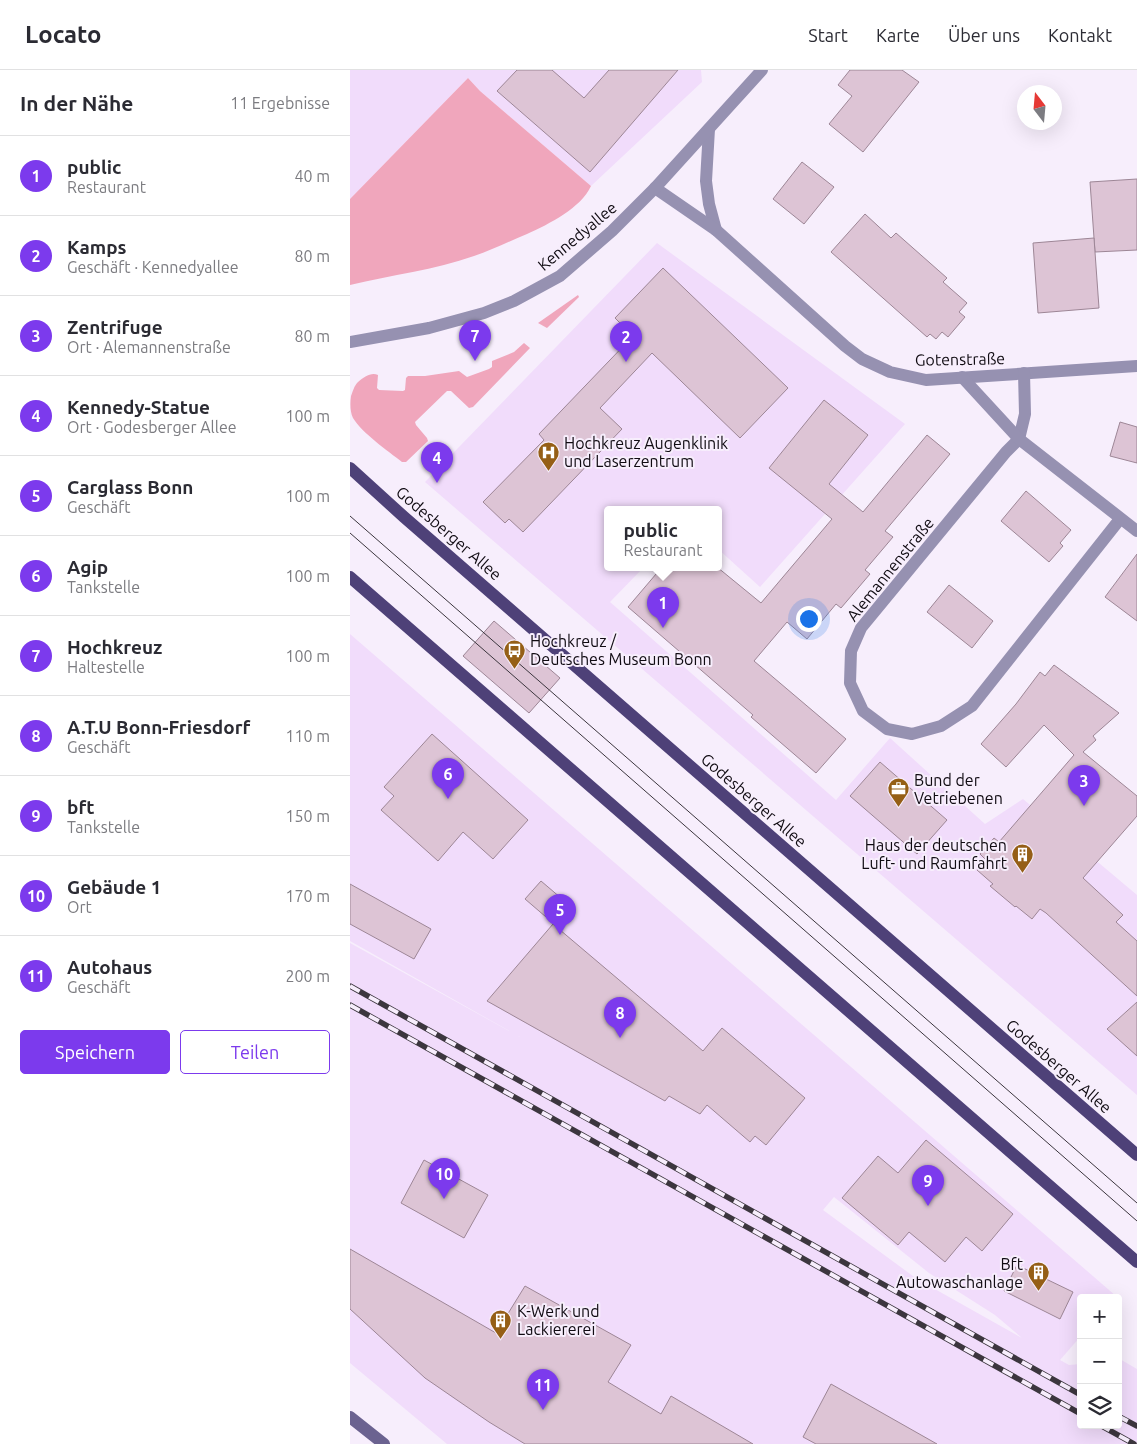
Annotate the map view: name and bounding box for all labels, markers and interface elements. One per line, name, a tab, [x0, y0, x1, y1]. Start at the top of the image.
text: Locato	[25, 21, 101, 48]
text: Start	[808, 25, 848, 45]
text: Karte	[876, 25, 920, 45]
text: Über uns	[948, 25, 1020, 45]
text: Kontakt	[1048, 25, 1112, 45]
north arrow	[1017, 85, 1062, 130]
text: In der Nähe	[20, 91, 133, 115]
text: 11 Ergebnisse	[230, 94, 330, 112]
text: public	[67, 156, 121, 178]
text: 1	[31, 167, 41, 185]
text: 40 m	[294, 167, 330, 185]
text: Restaurant	[67, 178, 146, 196]
street label: Kennedyallee	[534, 198, 620, 274]
text: Kamps	[67, 236, 127, 258]
text: 2	[31, 247, 41, 265]
text: 80 m	[294, 247, 330, 265]
text: Geschäft · Kennedyallee	[67, 258, 239, 276]
text: Zentrifuge	[67, 316, 163, 338]
pin: 7	[459, 320, 491, 361]
pin: 2	[610, 321, 642, 362]
text: 3	[31, 327, 41, 345]
text: 80 m	[294, 327, 330, 345]
text: Ort · Alemannenstraße	[67, 338, 231, 356]
street label: Gotenstraße	[915, 349, 1005, 369]
text: Kennedy-Statue	[67, 396, 210, 418]
text: 4	[31, 407, 41, 425]
text: 100 m	[285, 407, 330, 425]
text: Ort · Godesberger Allee	[67, 418, 237, 436]
place label: Hochkreuz Augenklinik und Laserzentrum	[564, 434, 728, 470]
hospital icon: Hochkreuz Augenklinik und Laserzentrum	[536, 440, 560, 471]
pin: 4	[421, 442, 453, 483]
text: Carglass Bonn	[67, 476, 193, 498]
street label: Godesberger Allee	[393, 482, 505, 584]
text: 5	[31, 487, 41, 505]
text: 100 m	[285, 487, 330, 505]
text: Geschäft	[67, 498, 131, 516]
popup	[604, 506, 722, 571]
street label: Alemannenstraße	[843, 514, 937, 624]
text: public	[623, 519, 678, 541]
text: Restaurant	[623, 541, 703, 559]
text: Agip	[67, 556, 108, 578]
text: 6	[31, 567, 41, 585]
text: 100 m	[285, 567, 330, 585]
text: Tankstelle	[67, 578, 140, 596]
pin: 1	[647, 587, 679, 628]
your location	[796, 606, 822, 632]
place label: Hochkreuz / Deutsches Museum Bonn	[530, 632, 712, 668]
text: Hochkreuz	[67, 636, 162, 658]
bus stop icon: Hochkreuz / Deutsches Museum Bonn	[502, 638, 526, 669]
text: 7	[31, 647, 41, 665]
text: 100 m	[285, 647, 330, 665]
text: Haltestelle	[67, 658, 145, 676]
text: A.T.U Bonn-Friesdorf	[67, 716, 250, 738]
text: 8	[31, 727, 41, 745]
text: 110 m	[285, 727, 330, 745]
text: Geschäft	[67, 738, 131, 756]
street label: Godesberger Allee	[698, 749, 810, 851]
pin: 6	[432, 758, 464, 799]
pin: 3	[1068, 765, 1100, 806]
place label: Bund der Vetriebenen	[914, 771, 1003, 807]
office icon: Bund der Vetriebenen	[886, 777, 910, 808]
text: bft	[67, 796, 94, 818]
text: 9	[31, 807, 41, 825]
text: 150 m	[285, 807, 330, 825]
text: Tankstelle	[67, 818, 140, 836]
place label: Haus der deutschen Luft- und Raumfahrt	[861, 836, 1008, 872]
building icon: Haus der deutschen Luft- und Raumfahrt	[1011, 842, 1035, 873]
text: Gebäude 1	[67, 876, 161, 898]
text: 10	[27, 887, 45, 905]
text: 170 m	[285, 887, 330, 905]
pin: 5	[544, 894, 576, 935]
text: Ort	[67, 898, 92, 916]
text: Autohaus	[67, 956, 152, 978]
text: 11	[27, 967, 45, 985]
text: 200 m	[285, 967, 330, 985]
text: Geschäft	[67, 978, 131, 996]
pin: 8	[604, 997, 636, 1038]
street label: Godesberger Allee	[1003, 1015, 1115, 1117]
button: Speichern	[20, 1030, 170, 1074]
button: Teilen	[180, 1030, 330, 1074]
pin: 10	[428, 1158, 460, 1199]
pin: 9	[912, 1165, 944, 1206]
place label: Bft Autowaschanlage	[896, 1255, 1024, 1291]
building icon: Bft Autowaschanlage	[1027, 1261, 1051, 1292]
map controls	[1077, 1294, 1122, 1429]
button: +	[1077, 1294, 1122, 1339]
place label: K-Werk und Lackiererei	[517, 1302, 600, 1338]
building icon: K-Werk und Lackiererei	[489, 1308, 513, 1339]
button: −	[1077, 1339, 1122, 1384]
pin: 11	[527, 1369, 559, 1410]
button: layers	[1077, 1384, 1122, 1429]

